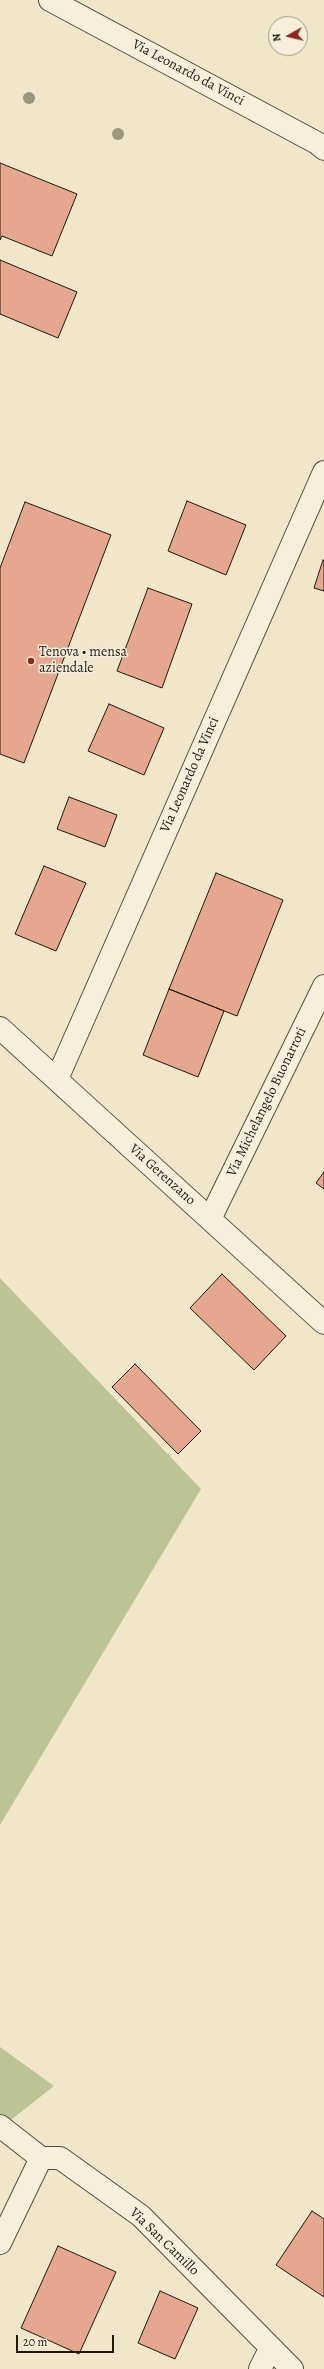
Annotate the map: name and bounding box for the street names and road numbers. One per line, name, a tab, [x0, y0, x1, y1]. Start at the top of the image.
street label: Via Leonardo da Vinci	[129, 36, 247, 110]
street label: Via Leonardo da Vinci	[157, 715, 223, 835]
street label: Via Michelangelo Buonarroti	[224, 1025, 310, 1179]
street label: Via Gerenzano	[125, 1141, 199, 1209]
street label: Via San Camillo	[126, 2205, 202, 2279]

